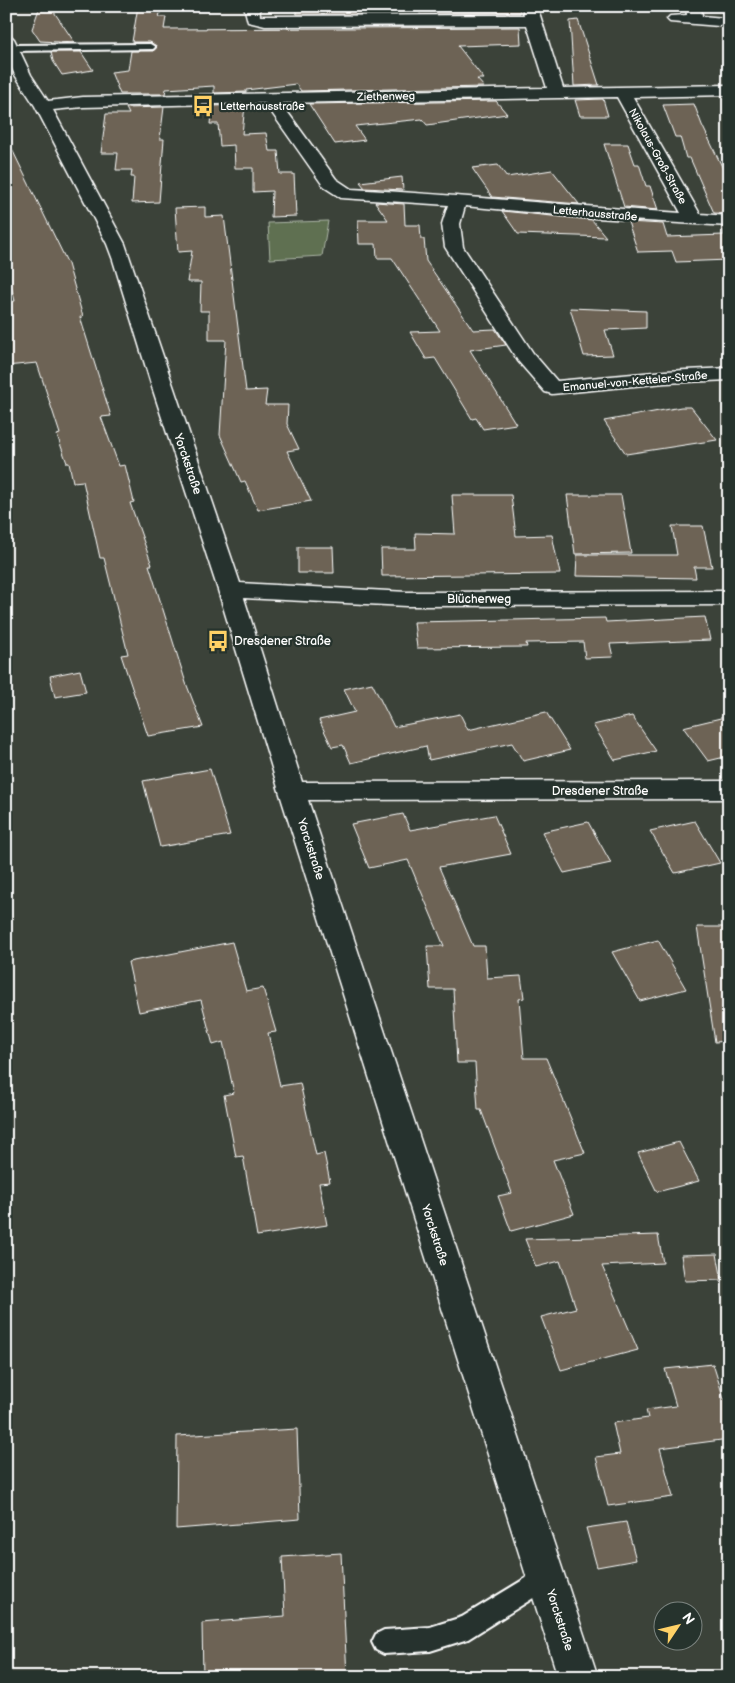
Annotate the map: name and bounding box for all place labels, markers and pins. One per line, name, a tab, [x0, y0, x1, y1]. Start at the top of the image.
bus stop icon: Letterhausstraße	[190, 93, 216, 119]
place label: Letterhausstraße	[220, 100, 305, 113]
bus stop icon: Dresdener Straße	[205, 628, 231, 654]
place label: Dresdener Straße	[234, 634, 331, 649]

